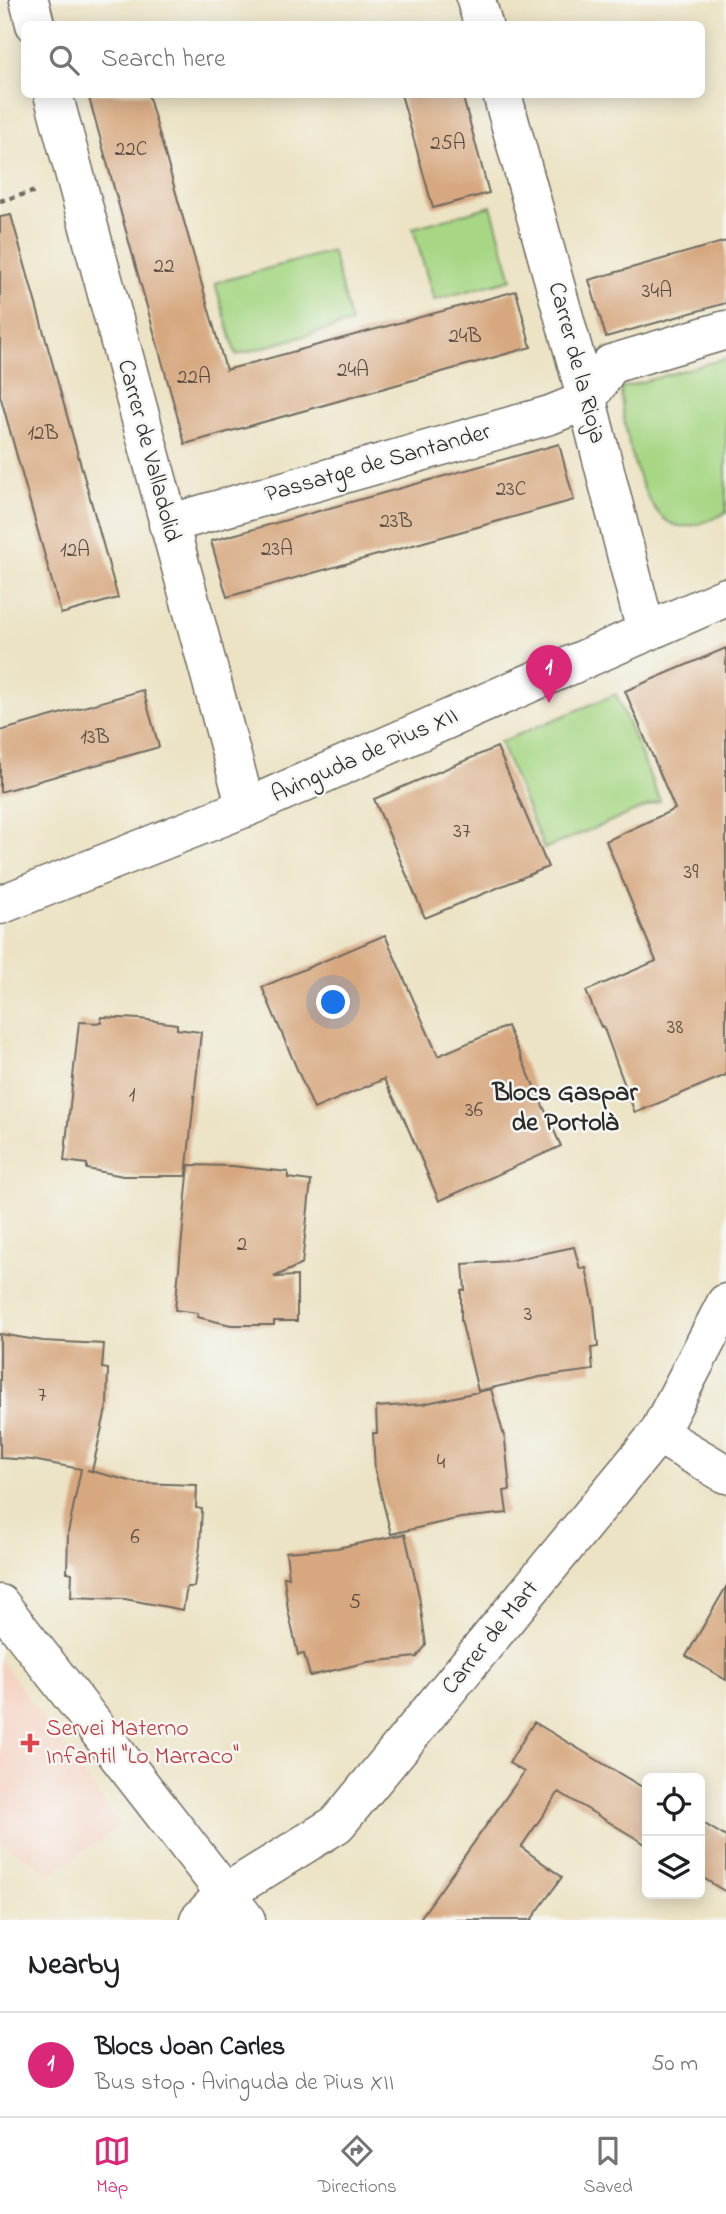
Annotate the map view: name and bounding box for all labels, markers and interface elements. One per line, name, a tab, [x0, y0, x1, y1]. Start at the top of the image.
search box	[21, 21, 705, 98]
icon: search	[45, 41, 83, 79]
text: Search here	[101, 41, 226, 79]
house number: 25A	[430, 129, 466, 159]
house number: 22C	[115, 135, 147, 165]
house number: 22	[154, 252, 174, 282]
house number: 34A	[642, 277, 672, 307]
street label: Carrer de la Rioja	[538, 278, 614, 448]
house number: 24B	[448, 322, 482, 352]
street label: Carrer de Valladolid	[107, 356, 189, 547]
house number: 24A	[337, 356, 369, 386]
house number: 22A	[177, 363, 211, 393]
street label: Passatge de Santander	[261, 415, 496, 513]
house number: 12B	[27, 419, 59, 449]
house number: 23C	[496, 475, 526, 505]
house number: 23B	[379, 507, 413, 537]
house number: 23A	[261, 535, 293, 565]
house number: 12A	[60, 536, 90, 566]
pin: 1	[526, 645, 572, 703]
street label: Avinguda de Pius XII	[266, 699, 464, 813]
house number: 13B	[80, 723, 110, 753]
house number: 37	[453, 817, 471, 847]
house number: 39	[684, 858, 699, 888]
your location	[316, 985, 350, 1019]
house number: 38	[667, 1013, 683, 1043]
district label: Blocs Gaspar de Portolà	[492, 1075, 638, 1143]
house number: 1	[129, 1081, 136, 1111]
house number: 36	[465, 1096, 483, 1126]
house number: 2	[237, 1230, 247, 1260]
house number: 3	[524, 1300, 532, 1330]
house number: 7	[38, 1381, 47, 1411]
house number: 4	[437, 1448, 446, 1478]
house number: 6	[130, 1523, 140, 1553]
street label: Carrer de Mart	[434, 1573, 548, 1703]
house number: 5	[349, 1588, 361, 1618]
place label: Servei Materno Infantil "Lo Marraco"	[46, 1712, 239, 1775]
marker: Servei Materno Infantil "Lo Marraco"	[20, 1733, 40, 1753]
map controls	[642, 1773, 705, 1899]
button: locate	[642, 1773, 705, 1836]
button: layers	[642, 1836, 705, 1899]
text: Nearby	[28, 1944, 120, 1988]
text: Blocs Joan Carles	[95, 2029, 285, 2067]
text: 1	[47, 2048, 55, 2081]
text: 50 m	[651, 2048, 698, 2081]
text: Bus stop · Avinguda de Pius XII	[95, 2067, 394, 2100]
tab: Map	[93, 2132, 131, 2201]
tab: Directions	[318, 2132, 397, 2201]
tab: Saved	[583, 2132, 633, 2201]

